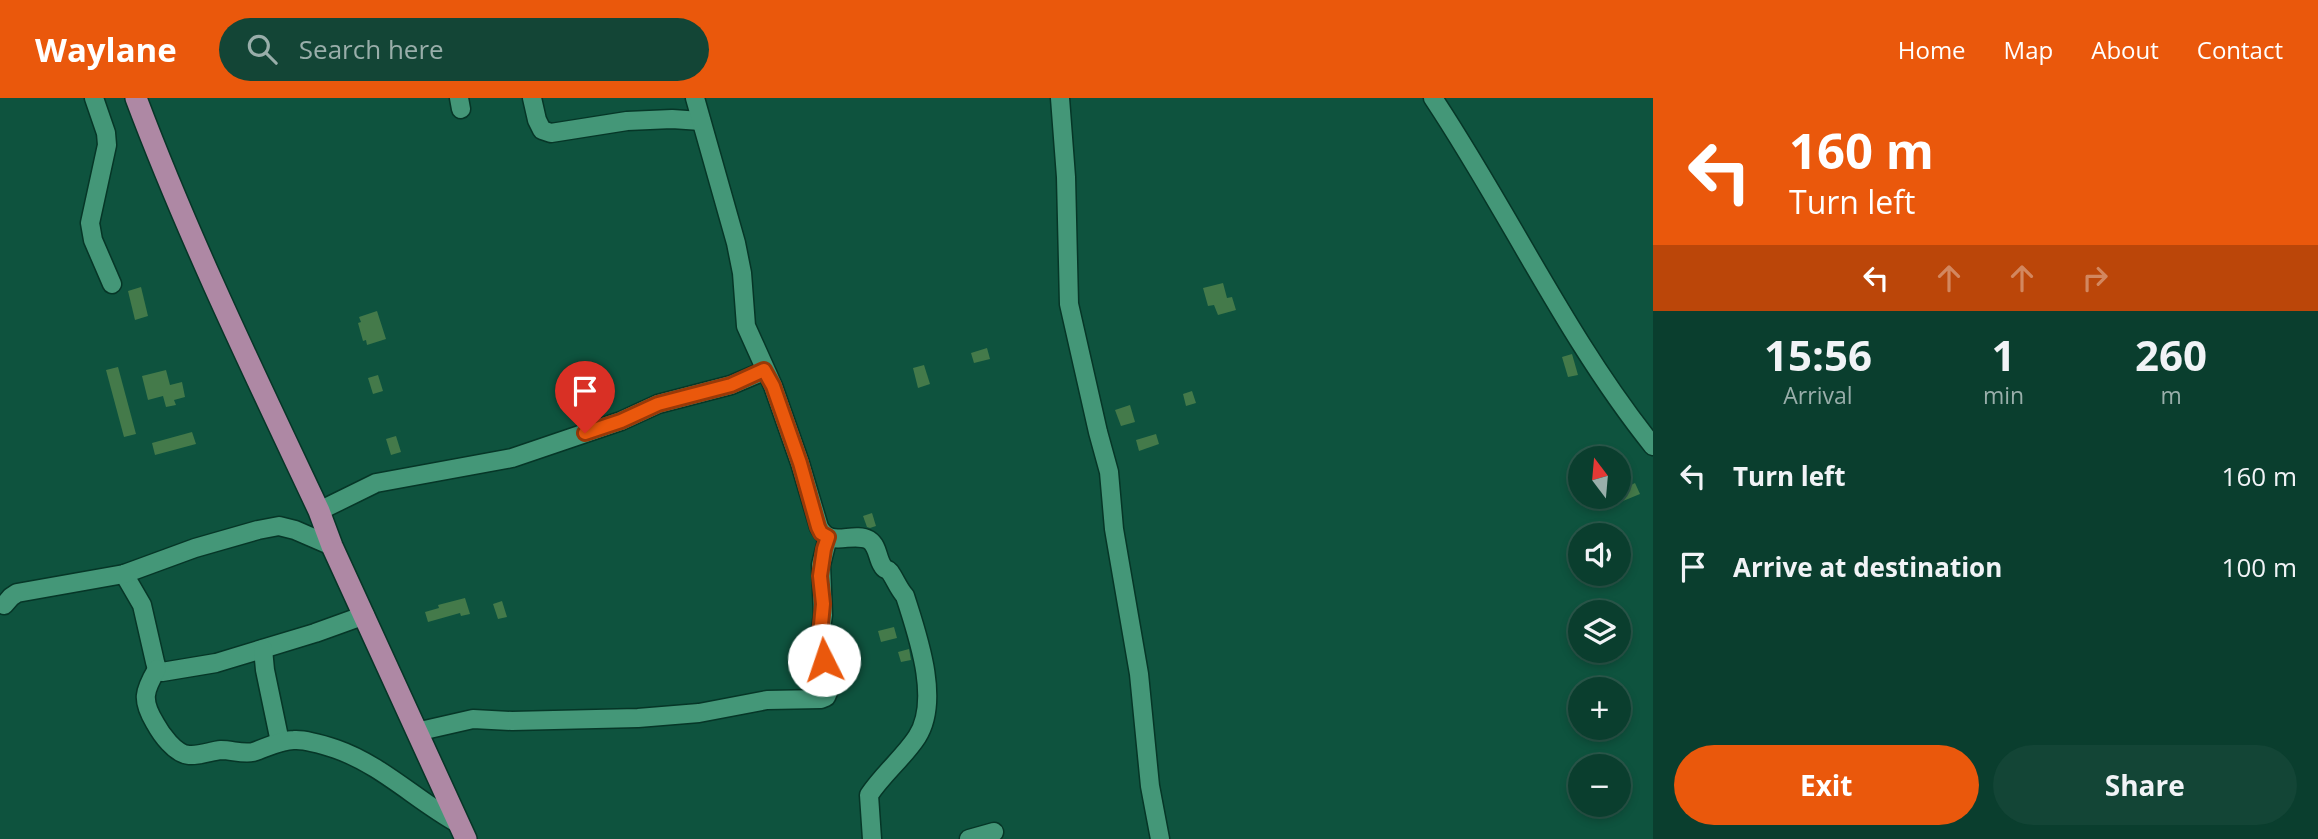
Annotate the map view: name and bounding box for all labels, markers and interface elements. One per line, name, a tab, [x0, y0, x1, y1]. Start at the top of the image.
search box	[219, 18, 709, 81]
text: Waylane	[35, 27, 177, 72]
icon: search	[243, 30, 281, 68]
text: Search here	[299, 31, 444, 67]
text: Home	[1898, 33, 1966, 66]
text: Map	[2004, 33, 2053, 66]
text: About	[2091, 33, 2159, 66]
text: Contact	[2197, 33, 2283, 66]
text: 160 m	[1789, 117, 1934, 183]
icon: left	[1674, 126, 1765, 217]
text: Turn left	[1789, 180, 1915, 223]
icon: left	[1857, 259, 1895, 297]
icon: ahead	[1930, 259, 1968, 297]
icon: ahead	[2003, 259, 2041, 297]
icon: right	[2076, 259, 2114, 297]
text: 15:56	[1764, 326, 1872, 383]
text: 1	[1991, 326, 2016, 383]
text: 260	[2135, 326, 2207, 383]
pin	[555, 361, 615, 433]
icon: arrive	[566, 372, 604, 410]
text: Arrival	[1783, 379, 1853, 411]
text: min	[1983, 379, 2024, 411]
text: m	[2160, 379, 2182, 411]
north arrow	[1568, 446, 1631, 509]
map controls	[1568, 446, 1631, 817]
icon: left	[1674, 457, 1712, 495]
text: Turn left	[1733, 458, 1845, 494]
text: 160 m	[2222, 458, 2297, 494]
button: sound	[1568, 523, 1631, 586]
icon: arrive	[1674, 548, 1712, 586]
text: Arrive at destination	[1733, 549, 2002, 585]
text: 100 m	[2222, 549, 2297, 585]
button: layers	[1568, 600, 1631, 663]
position arrow	[787, 623, 861, 697]
button: +	[1568, 677, 1631, 740]
button: Exit	[1674, 745, 1979, 825]
button: Share	[1993, 745, 2297, 825]
button: −	[1568, 754, 1631, 817]

